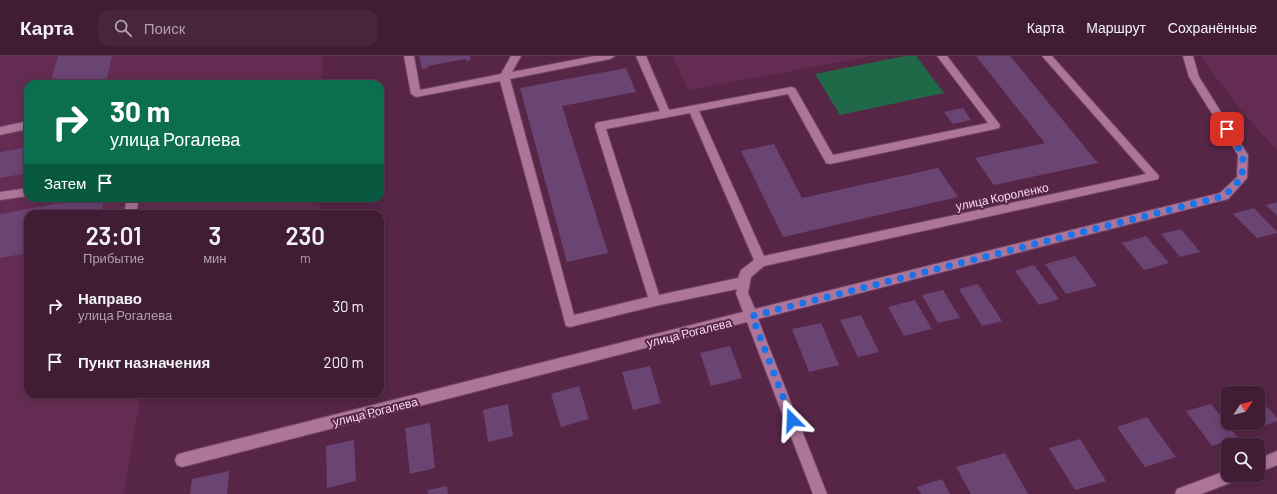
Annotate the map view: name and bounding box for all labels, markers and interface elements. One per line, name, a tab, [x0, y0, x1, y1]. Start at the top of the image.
search box	[98, 10, 378, 46]
text: Карта	[20, 16, 74, 39]
icon: search	[112, 17, 134, 39]
text: Поиск	[144, 19, 185, 37]
text: Карта	[1027, 19, 1064, 36]
text: Маршрут	[1086, 19, 1146, 36]
text: Сохранённые	[1168, 19, 1257, 36]
text: 30 m	[110, 94, 170, 128]
icon: right	[44, 96, 96, 148]
pin	[1210, 112, 1244, 146]
icon: arrive	[1216, 118, 1238, 140]
text: улица Рогалева	[110, 128, 240, 150]
icon: arrive	[94, 172, 116, 194]
text: Затем	[44, 174, 86, 192]
street label: улица Короленко	[954, 179, 1050, 214]
text: 23:01	[86, 221, 142, 250]
text: 3	[208, 221, 221, 250]
text: 230	[286, 221, 325, 250]
text: Прибытие	[83, 250, 144, 266]
text: мин	[203, 250, 227, 266]
text: m	[300, 250, 311, 266]
text: Направо	[78, 289, 142, 307]
icon: right	[44, 295, 66, 317]
text: 30 m	[332, 297, 364, 315]
text: улица Рогалева	[78, 307, 172, 323]
street label: улица Рогалева	[645, 315, 733, 350]
icon: arrive	[44, 351, 66, 373]
text: Пункт назначения	[78, 353, 210, 371]
text: 200 m	[324, 353, 364, 371]
north arrow	[1221, 386, 1265, 430]
map controls	[1221, 386, 1265, 482]
street label: улица Рогалева	[331, 394, 419, 429]
position arrow	[771, 399, 813, 441]
button: search	[1221, 438, 1265, 482]

